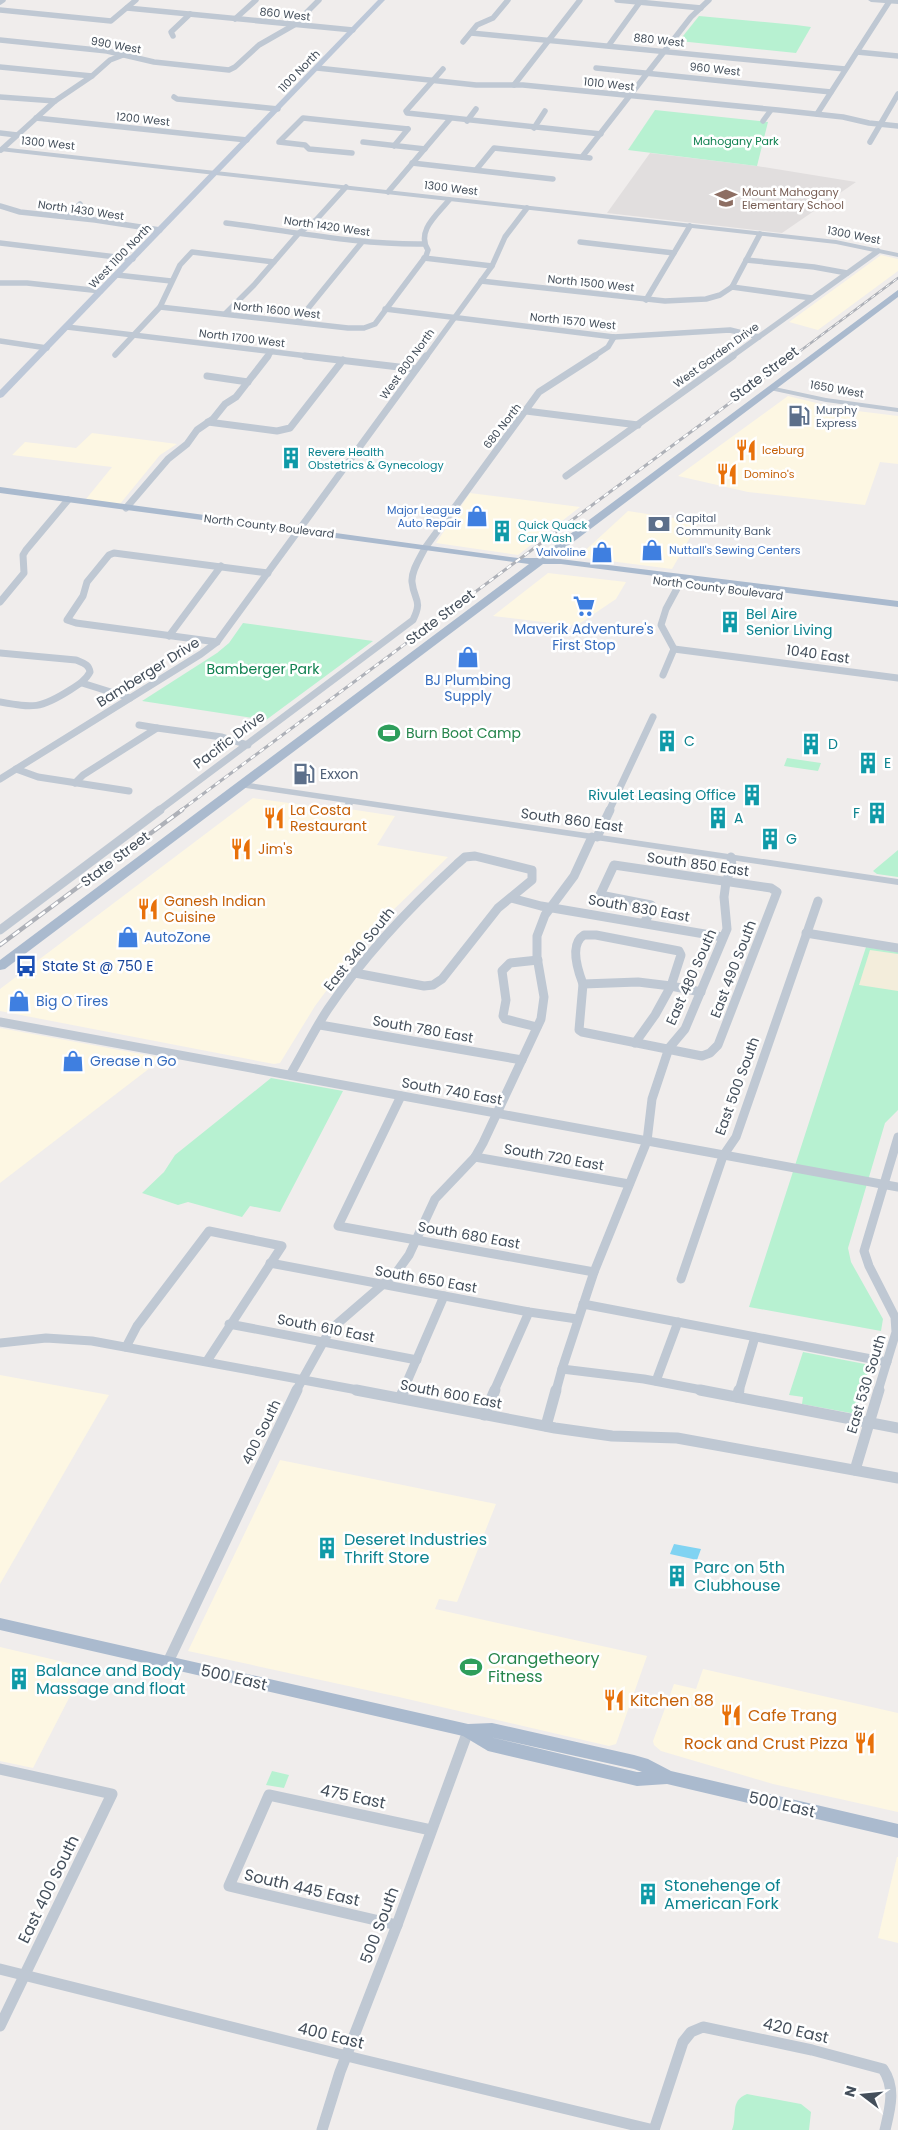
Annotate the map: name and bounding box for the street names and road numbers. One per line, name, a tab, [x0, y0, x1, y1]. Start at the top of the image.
street label: 860 West	[259, 3, 311, 25]
street label: 880 West	[633, 29, 685, 51]
street label: 990 West	[89, 33, 143, 57]
street label: 1100 North	[275, 46, 323, 96]
street label: 960 West	[689, 58, 741, 80]
street label: 1010 West	[583, 73, 635, 95]
street label: 1200 West	[115, 108, 171, 130]
street label: 1300 West	[20, 132, 76, 154]
street label: 1300 West	[423, 177, 479, 199]
street label: North 1430 West	[37, 196, 125, 224]
street label: North 1420 West	[283, 212, 371, 240]
street label: West 1100 North	[85, 220, 155, 292]
street label: 1300 West	[826, 222, 882, 248]
street label: North 1500 West	[547, 270, 635, 296]
street label: North 1600 West	[233, 297, 321, 323]
street label: North 1570 West	[529, 309, 617, 333]
street label: West Garden Drive	[670, 318, 762, 391]
street label: North 1700 West	[198, 325, 286, 351]
street label: West 800 North	[376, 325, 438, 403]
street label: State Street	[726, 342, 802, 406]
street label: 1650 West	[809, 376, 865, 402]
street label: 680 North	[479, 400, 525, 452]
street label: North County Boulevard	[203, 510, 335, 542]
street label: North County Boulevard	[652, 572, 784, 604]
street label: State Street	[402, 585, 478, 649]
street label: Bamberger Drive	[93, 632, 204, 712]
street label: 1040 East	[785, 640, 851, 668]
street label: Pacific Drive	[189, 706, 269, 774]
street label: South 860 East	[519, 803, 625, 837]
street label: State Street	[77, 827, 153, 891]
street label: South 850 East	[646, 847, 750, 881]
street label: South 830 East	[587, 889, 691, 927]
street label: East 340 South	[319, 903, 399, 995]
street label: East 490 South	[705, 917, 761, 1021]
street label: East 480 South	[661, 926, 721, 1028]
street label: South 780 East	[371, 1010, 475, 1048]
street label: East 500 South	[710, 1034, 764, 1138]
street label: South 740 East	[400, 1072, 504, 1110]
street label: South 720 East	[502, 1138, 606, 1176]
street label: South 680 East	[416, 1216, 522, 1254]
street label: South 650 East	[373, 1260, 479, 1298]
street label: South 610 East	[276, 1309, 376, 1347]
street label: East 530 South	[841, 1332, 891, 1436]
street label: South 600 East	[398, 1374, 504, 1414]
street label: 400 South	[237, 1396, 285, 1468]
street label: 500 East	[198, 1659, 270, 1696]
street label: 475 East	[318, 1778, 388, 1815]
street label: 500 East	[746, 1786, 818, 1823]
street label: East 400 South	[12, 1831, 85, 1947]
street label: South 445 East	[242, 1863, 362, 1912]
street label: 500 South	[354, 1884, 405, 1967]
street label: 420 East	[761, 2012, 831, 2049]
street label: 400 East	[295, 2016, 367, 2055]

